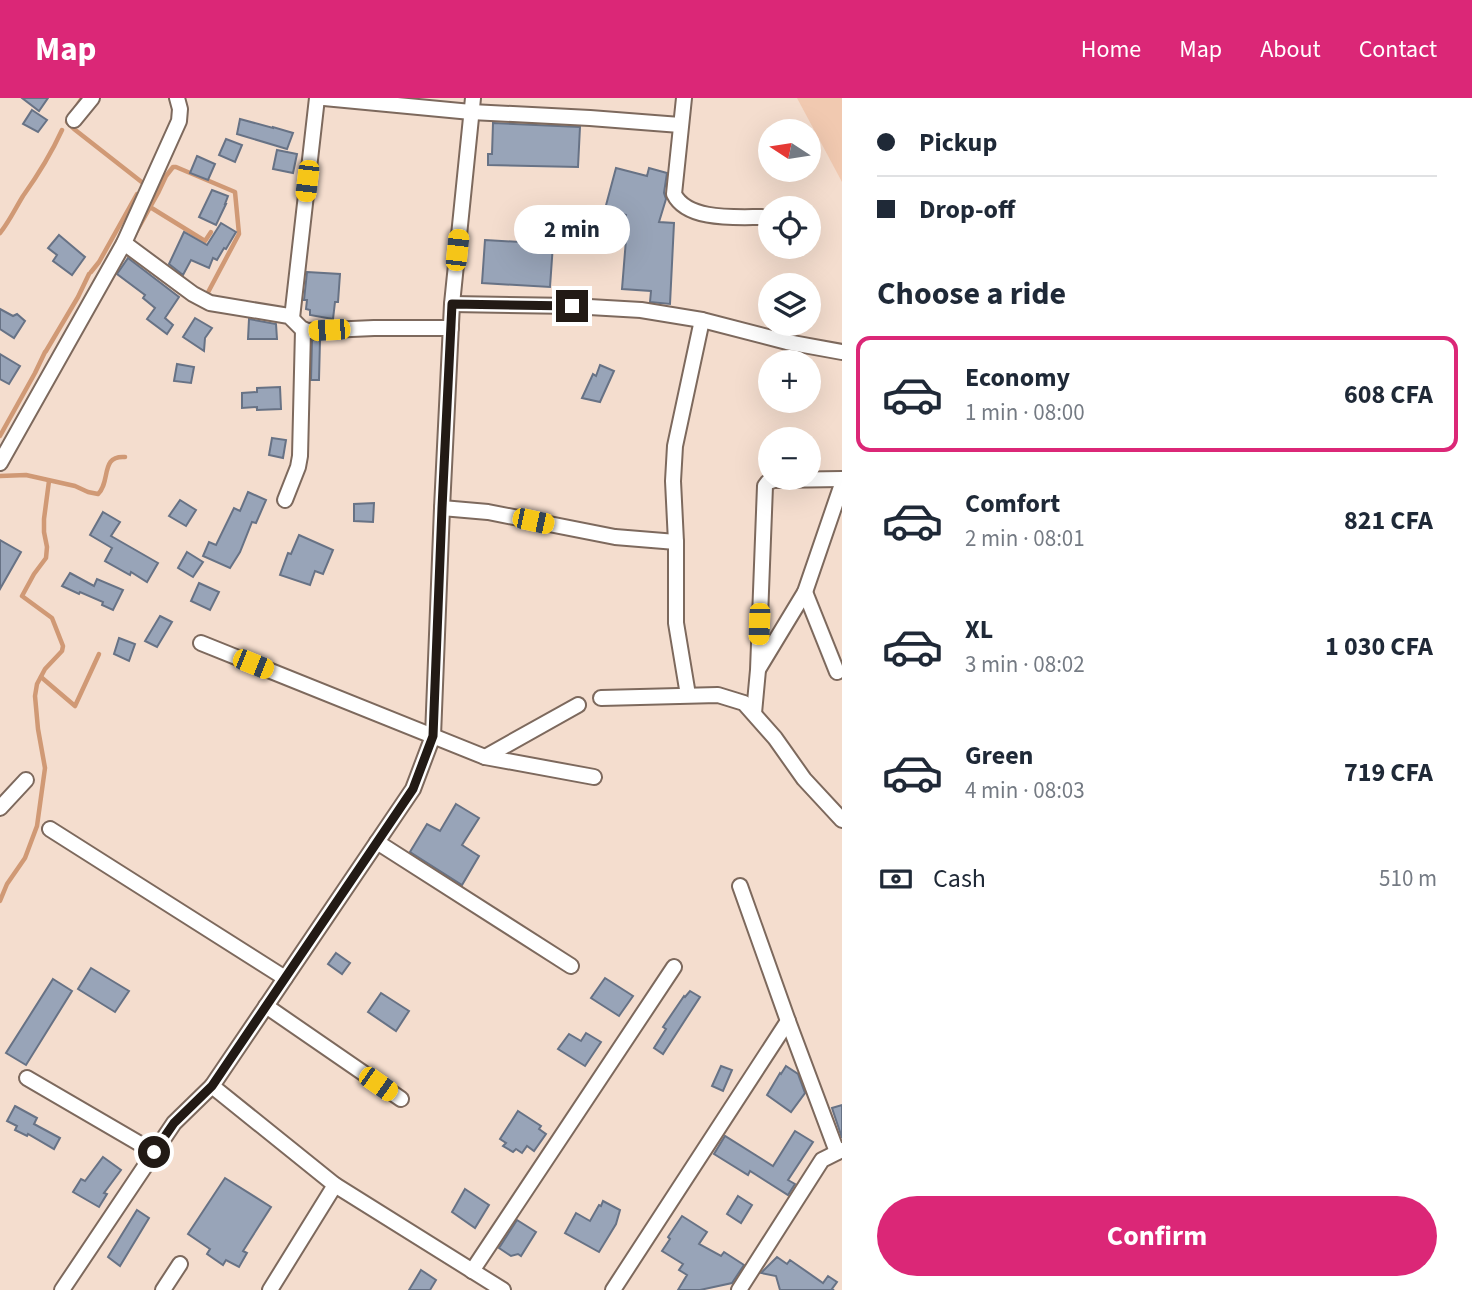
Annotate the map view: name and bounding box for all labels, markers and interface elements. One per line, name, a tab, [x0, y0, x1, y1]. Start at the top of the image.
text: Map	[35, 26, 96, 73]
text: Home	[1081, 32, 1141, 67]
text: Map	[1179, 32, 1222, 67]
text: About	[1260, 32, 1321, 67]
text: Contact	[1359, 32, 1437, 67]
north arrow	[758, 119, 821, 182]
map controls	[758, 119, 821, 490]
text: Pickup	[919, 124, 997, 161]
car	[295, 159, 320, 203]
text: Drop-off	[919, 191, 1015, 228]
button: locate	[758, 196, 821, 259]
callout: 2 min	[514, 204, 630, 254]
text: 2 min	[544, 213, 600, 246]
car	[445, 228, 470, 272]
text: Choose a ride	[877, 271, 1066, 317]
button: layers	[758, 273, 821, 336]
route end	[556, 290, 588, 322]
car	[308, 318, 351, 342]
button: +	[758, 350, 821, 413]
text: Economy	[965, 359, 1070, 396]
icon: car	[881, 363, 944, 426]
text: 608 CFA	[1344, 376, 1433, 413]
text: 1 min · 08:00	[965, 396, 1085, 429]
button: −	[758, 427, 821, 490]
text: Comfort	[965, 485, 1060, 522]
icon: car	[881, 489, 944, 552]
text: 821 CFA	[1344, 502, 1433, 539]
car	[511, 506, 556, 536]
text: 2 min · 08:01	[965, 522, 1085, 555]
car	[748, 603, 771, 645]
text: XL	[965, 611, 993, 648]
icon: car	[881, 615, 944, 678]
text: 1 030 CFA	[1325, 628, 1433, 665]
car	[230, 646, 277, 682]
text: 3 min · 08:02	[965, 648, 1085, 681]
text: Green	[965, 737, 1033, 774]
icon: car	[881, 741, 944, 804]
text: 719 CFA	[1344, 754, 1433, 791]
text: 4 min · 08:03	[965, 774, 1085, 807]
icon: cash	[877, 860, 915, 898]
text: Cash	[933, 860, 986, 897]
text: 510 m	[1379, 862, 1437, 895]
car	[355, 1063, 402, 1105]
route start	[138, 1136, 170, 1168]
button: Confirm	[877, 1196, 1437, 1276]

